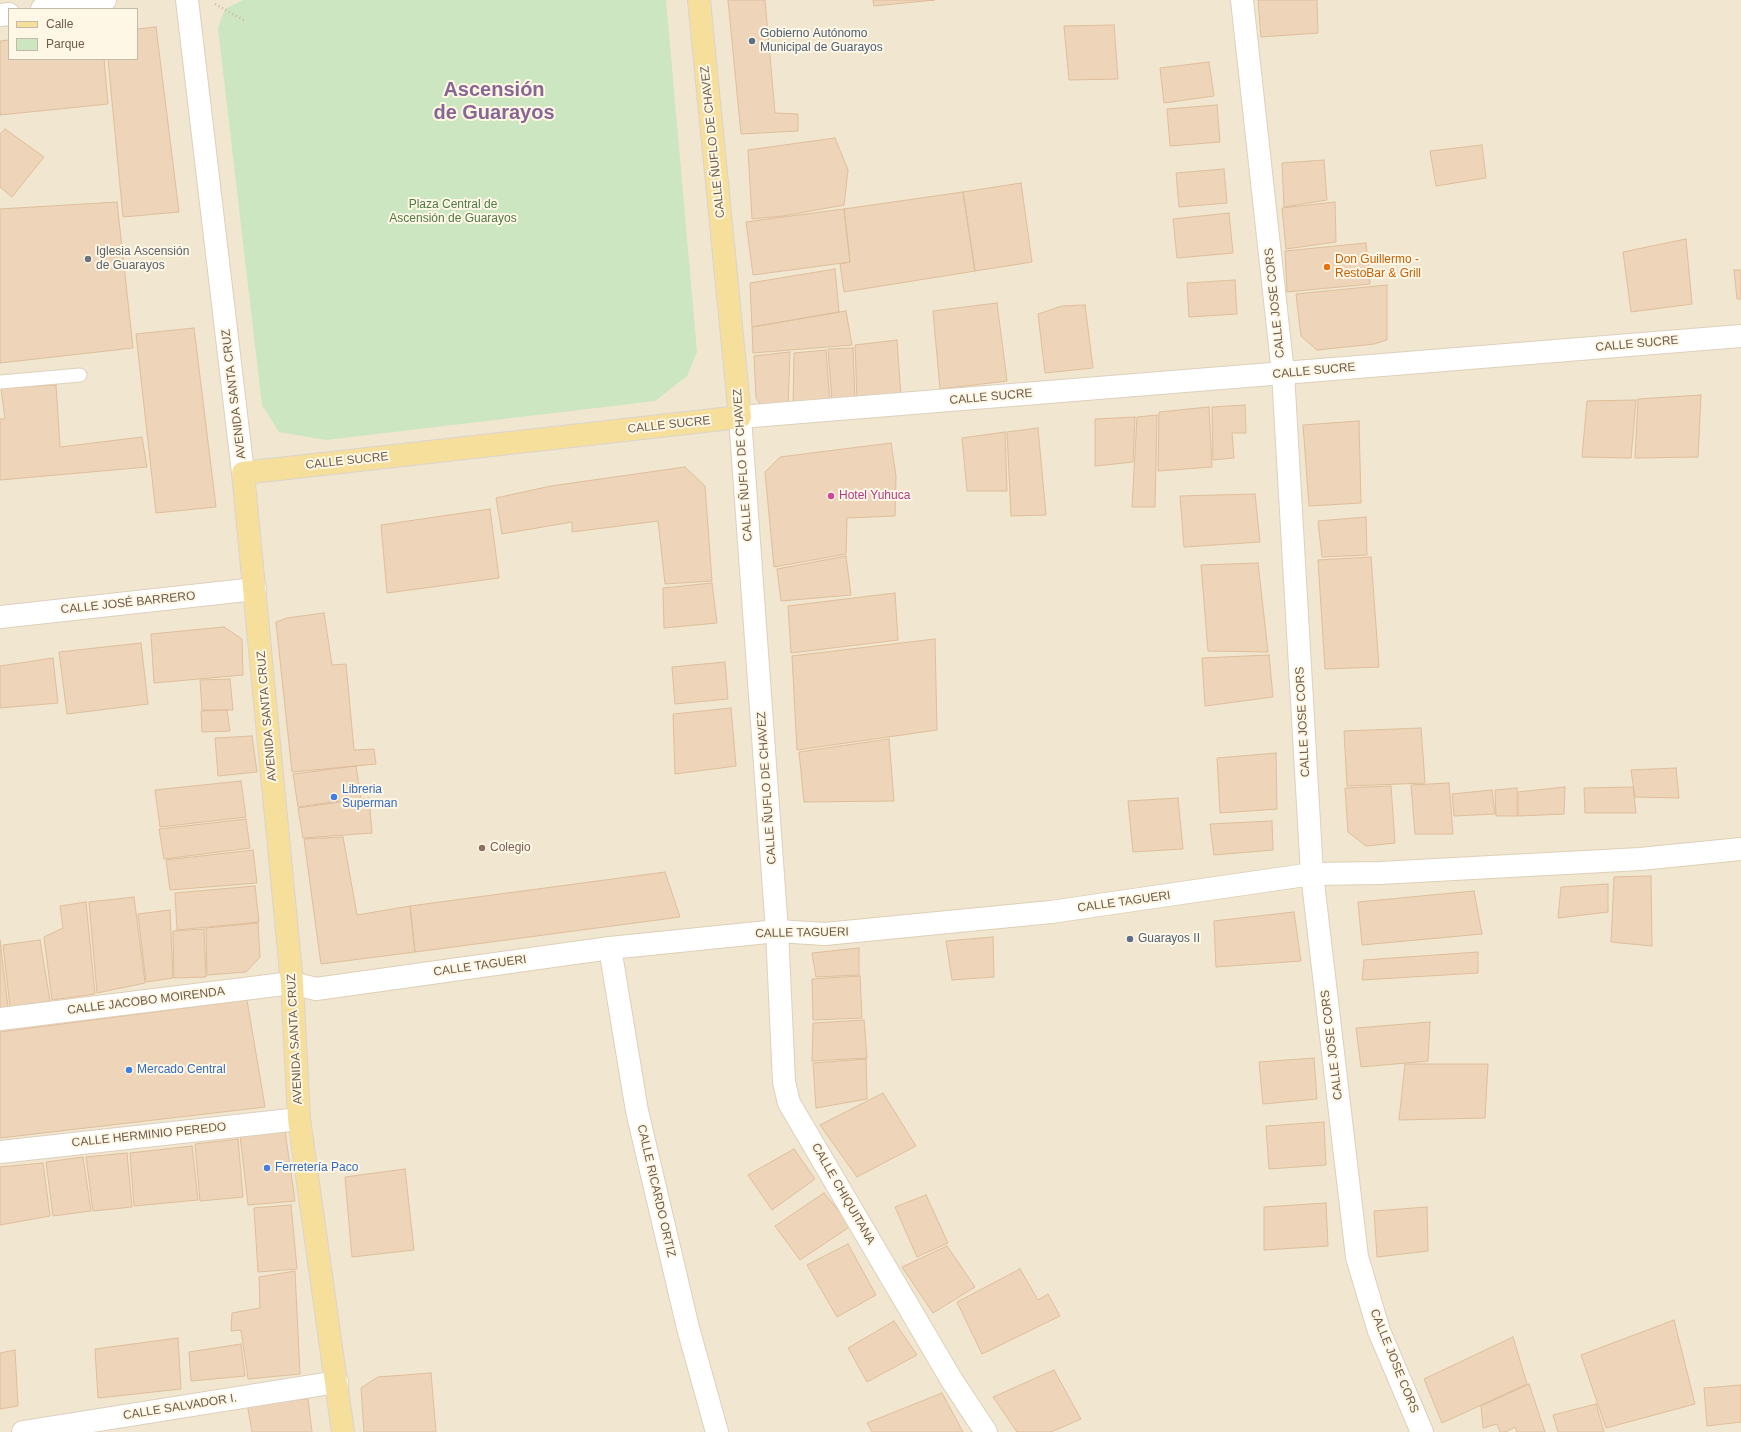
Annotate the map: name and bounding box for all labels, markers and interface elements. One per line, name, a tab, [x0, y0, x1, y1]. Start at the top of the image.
legend	[8, 8, 138, 60]
text: Calle	[46, 17, 73, 31]
place label: Gobierno Autónomo Municipal de Guarayos	[760, 27, 883, 55]
marker: Gobierno Autónomo Municipal de Guarayos	[747, 36, 757, 46]
text: Parque	[46, 37, 85, 51]
street label: CALLE ÑUFLO DE CHAVEZ	[698, 65, 728, 219]
district label: Ascensión de Guarayos	[433, 78, 555, 125]
park label: Plaza Central de Ascensión de Guarayos	[389, 198, 517, 226]
place label: Iglesia Ascensión de Guarayos	[96, 245, 189, 273]
street label: CALLE JOSE CORS	[1262, 247, 1288, 359]
place label: Don Guillermo - RestoBar & Grill	[1335, 253, 1421, 281]
marker: Iglesia Ascensión de Guarayos	[83, 254, 93, 264]
marker: Don Guillermo - RestoBar & Grill	[1322, 262, 1332, 272]
street label: AVENIDA SANTA CRUZ	[219, 328, 249, 460]
street label: CALLE SUCRE	[1595, 333, 1679, 355]
street label: CALLE SUCRE	[1272, 360, 1356, 382]
street label: CALLE SUCRE	[949, 386, 1033, 408]
street label: CALLE ÑUFLO DE CHAVEZ	[730, 388, 756, 542]
street label: CALLE SUCRE	[627, 413, 711, 437]
street label: CALLE SUCRE	[305, 449, 389, 473]
place label: Hotel Yuhuca	[839, 489, 910, 503]
marker: Hotel Yuhuca	[826, 491, 836, 501]
street label: CALLE JOSÉ BARRERO	[60, 589, 196, 617]
street label: AVENIDA SANTA CRUZ	[254, 650, 280, 782]
street label: CALLE JOSE CORS	[1293, 666, 1313, 778]
street label: CALLE ÑUFLO DE CHAVEZ	[754, 711, 780, 865]
place label: Libreria Superman	[342, 783, 397, 811]
marker: Libreria Superman	[329, 792, 339, 802]
place label: Colegio	[490, 841, 531, 855]
marker: Colegio	[477, 843, 487, 853]
street label: CALLE TAGUERI	[1077, 888, 1171, 916]
street label: CALLE TAGUERI	[755, 925, 849, 941]
place label: Guarayos II	[1138, 932, 1200, 946]
marker: Guarayos II	[1125, 934, 1135, 944]
street label: CALLE TAGUERI	[433, 952, 527, 980]
street label: AVENIDA SANTA CRUZ	[284, 973, 306, 1105]
street label: CALLE JACOBO MOIRENDA	[66, 984, 226, 1018]
street label: CALLE JOSE CORS	[1318, 989, 1346, 1101]
place label: Mercado Central	[137, 1063, 226, 1077]
marker: Mercado Central	[124, 1065, 134, 1075]
street label: CALLE HERMINIO PEREDO	[71, 1120, 227, 1150]
street label: CALLE RICARDO ORTIZ	[634, 1123, 678, 1259]
street label: CALLE CHIQUITANA	[808, 1141, 878, 1247]
place label: Ferretería Paco	[275, 1161, 358, 1175]
marker: Ferretería Paco	[262, 1163, 272, 1173]
street label: CALLE JOSE CORS	[1367, 1307, 1421, 1415]
street label: CALLE SALVADOR I.	[122, 1391, 238, 1423]

